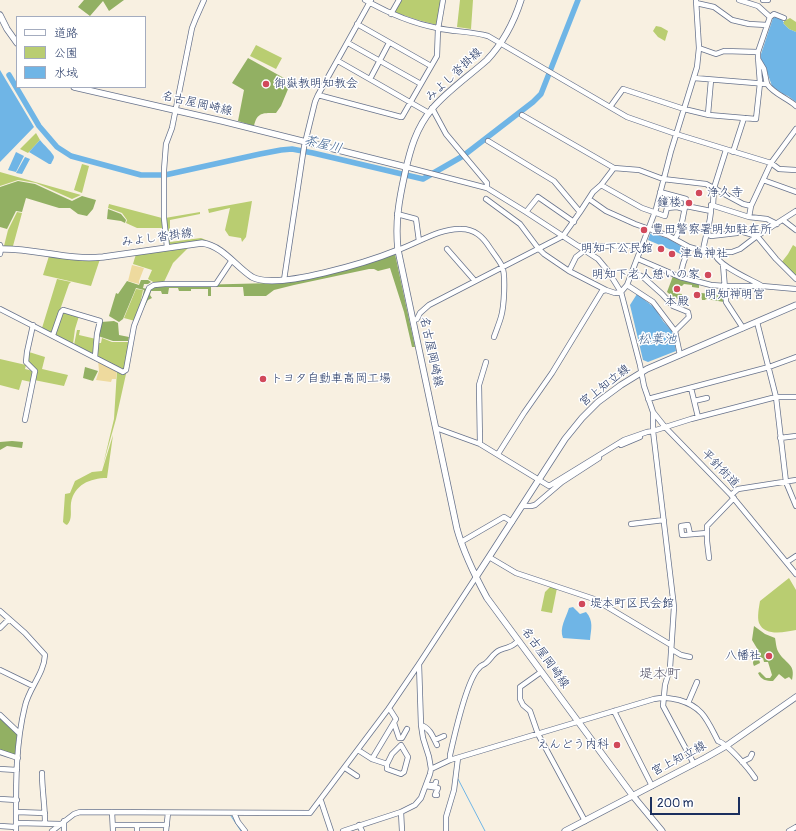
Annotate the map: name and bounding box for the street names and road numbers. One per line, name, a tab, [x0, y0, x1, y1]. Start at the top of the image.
street label: みよし沓掛線	[423, 45, 485, 105]
street label: 名古屋岡崎線	[160, 89, 234, 119]
street label: みよし沓掛線	[120, 226, 194, 250]
street label: 名古屋岡崎線	[416, 315, 446, 389]
street label: 宮上知立線	[577, 362, 633, 410]
street label: 平針街道	[698, 447, 742, 491]
street label: 名古屋岡崎線	[518, 625, 572, 691]
street label: 宮上知立線	[649, 739, 709, 779]

